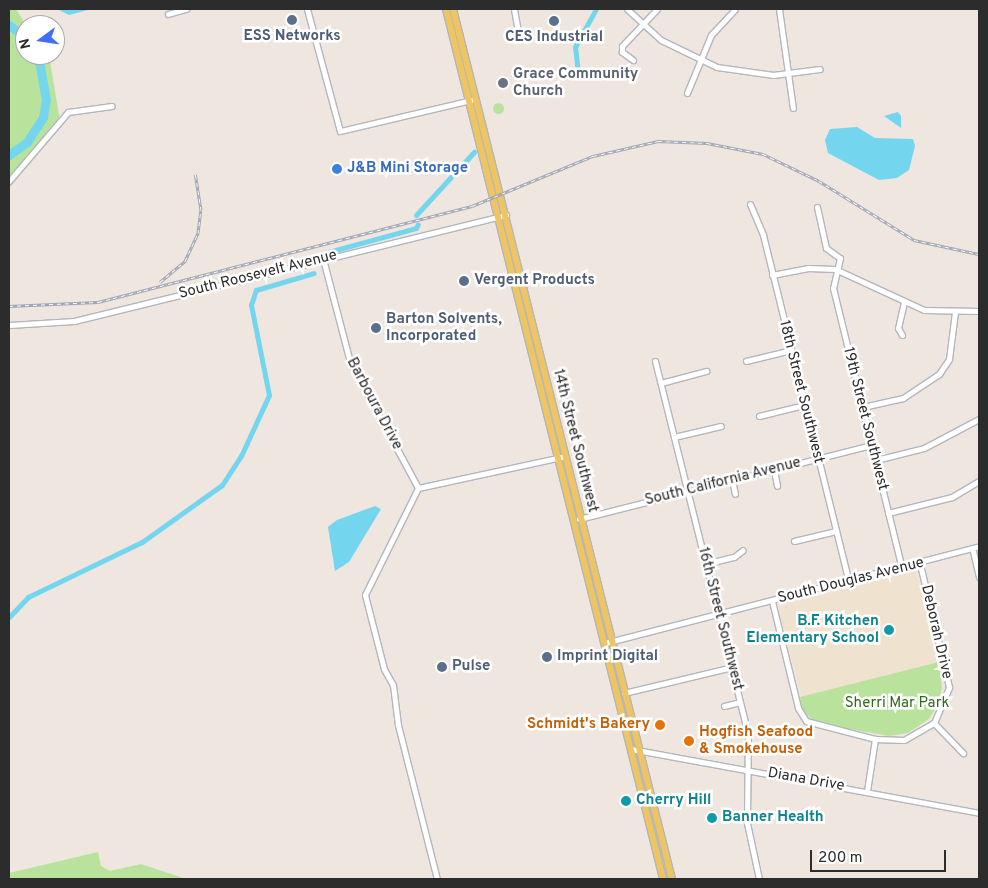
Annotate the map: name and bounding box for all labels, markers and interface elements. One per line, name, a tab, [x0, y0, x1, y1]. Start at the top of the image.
marker: ESS Networks	[286, 14, 298, 26]
north arrow	[15, 15, 65, 65]
marker: CES Industrial	[548, 15, 560, 27]
place label: ESS Networks	[243, 28, 341, 46]
place label: CES Industrial	[505, 29, 603, 47]
text: N	[16, 37, 35, 50]
place label: Grace Community Church	[513, 65, 638, 100]
marker: Grace Community Church	[497, 77, 509, 89]
place label: J&B Mini Storage	[347, 160, 468, 178]
marker: J&B Mini Storage	[331, 163, 343, 175]
street label: South Roosevelt Avenue	[177, 247, 339, 303]
place label: Vergent Products	[474, 272, 595, 290]
marker: Vergent Products	[458, 275, 470, 287]
place label: Barton Solvents, Incorporated	[386, 310, 502, 345]
street label: 18th Street Southwest	[774, 319, 828, 465]
marker: Barton Solvents, Incorporated	[370, 322, 382, 334]
street label: 19th Street Southwest	[838, 346, 892, 492]
street label: Barboura Drive	[342, 355, 406, 453]
street label: 14th Street Southwest	[548, 367, 602, 515]
street label: South California Avenue	[643, 454, 803, 510]
street label: 16th Street Southwest	[693, 546, 747, 692]
street label: South Douglas Avenue	[776, 554, 926, 608]
street label: Deborah Drive	[916, 583, 956, 681]
place label: B.F. Kitchen Elementary School	[746, 612, 879, 647]
marker: B.F. Kitchen Elementary School	[883, 624, 895, 636]
place label: Imprint Digital	[557, 648, 658, 666]
marker: Imprint Digital	[541, 651, 553, 663]
place label: Pulse	[452, 658, 490, 676]
marker: Pulse	[436, 661, 448, 673]
park label: Sherri Mar Park	[845, 695, 949, 713]
place label: Schmidt's Bakery	[527, 716, 650, 734]
marker: Schmidt's Bakery	[654, 719, 666, 731]
place label: Hogfish Seafood & Smokehouse	[699, 723, 813, 758]
marker: Hogfish Seafood & Smokehouse	[683, 735, 695, 747]
street label: Diana Drive	[766, 764, 846, 796]
place label: Cherry Hill	[636, 792, 711, 810]
marker: Cherry Hill	[620, 795, 632, 807]
place label: Banner Health	[722, 809, 824, 827]
marker: Banner Health	[706, 812, 718, 824]
scale bar	[813, 840, 949, 872]
text: 200 m	[818, 849, 863, 868]

